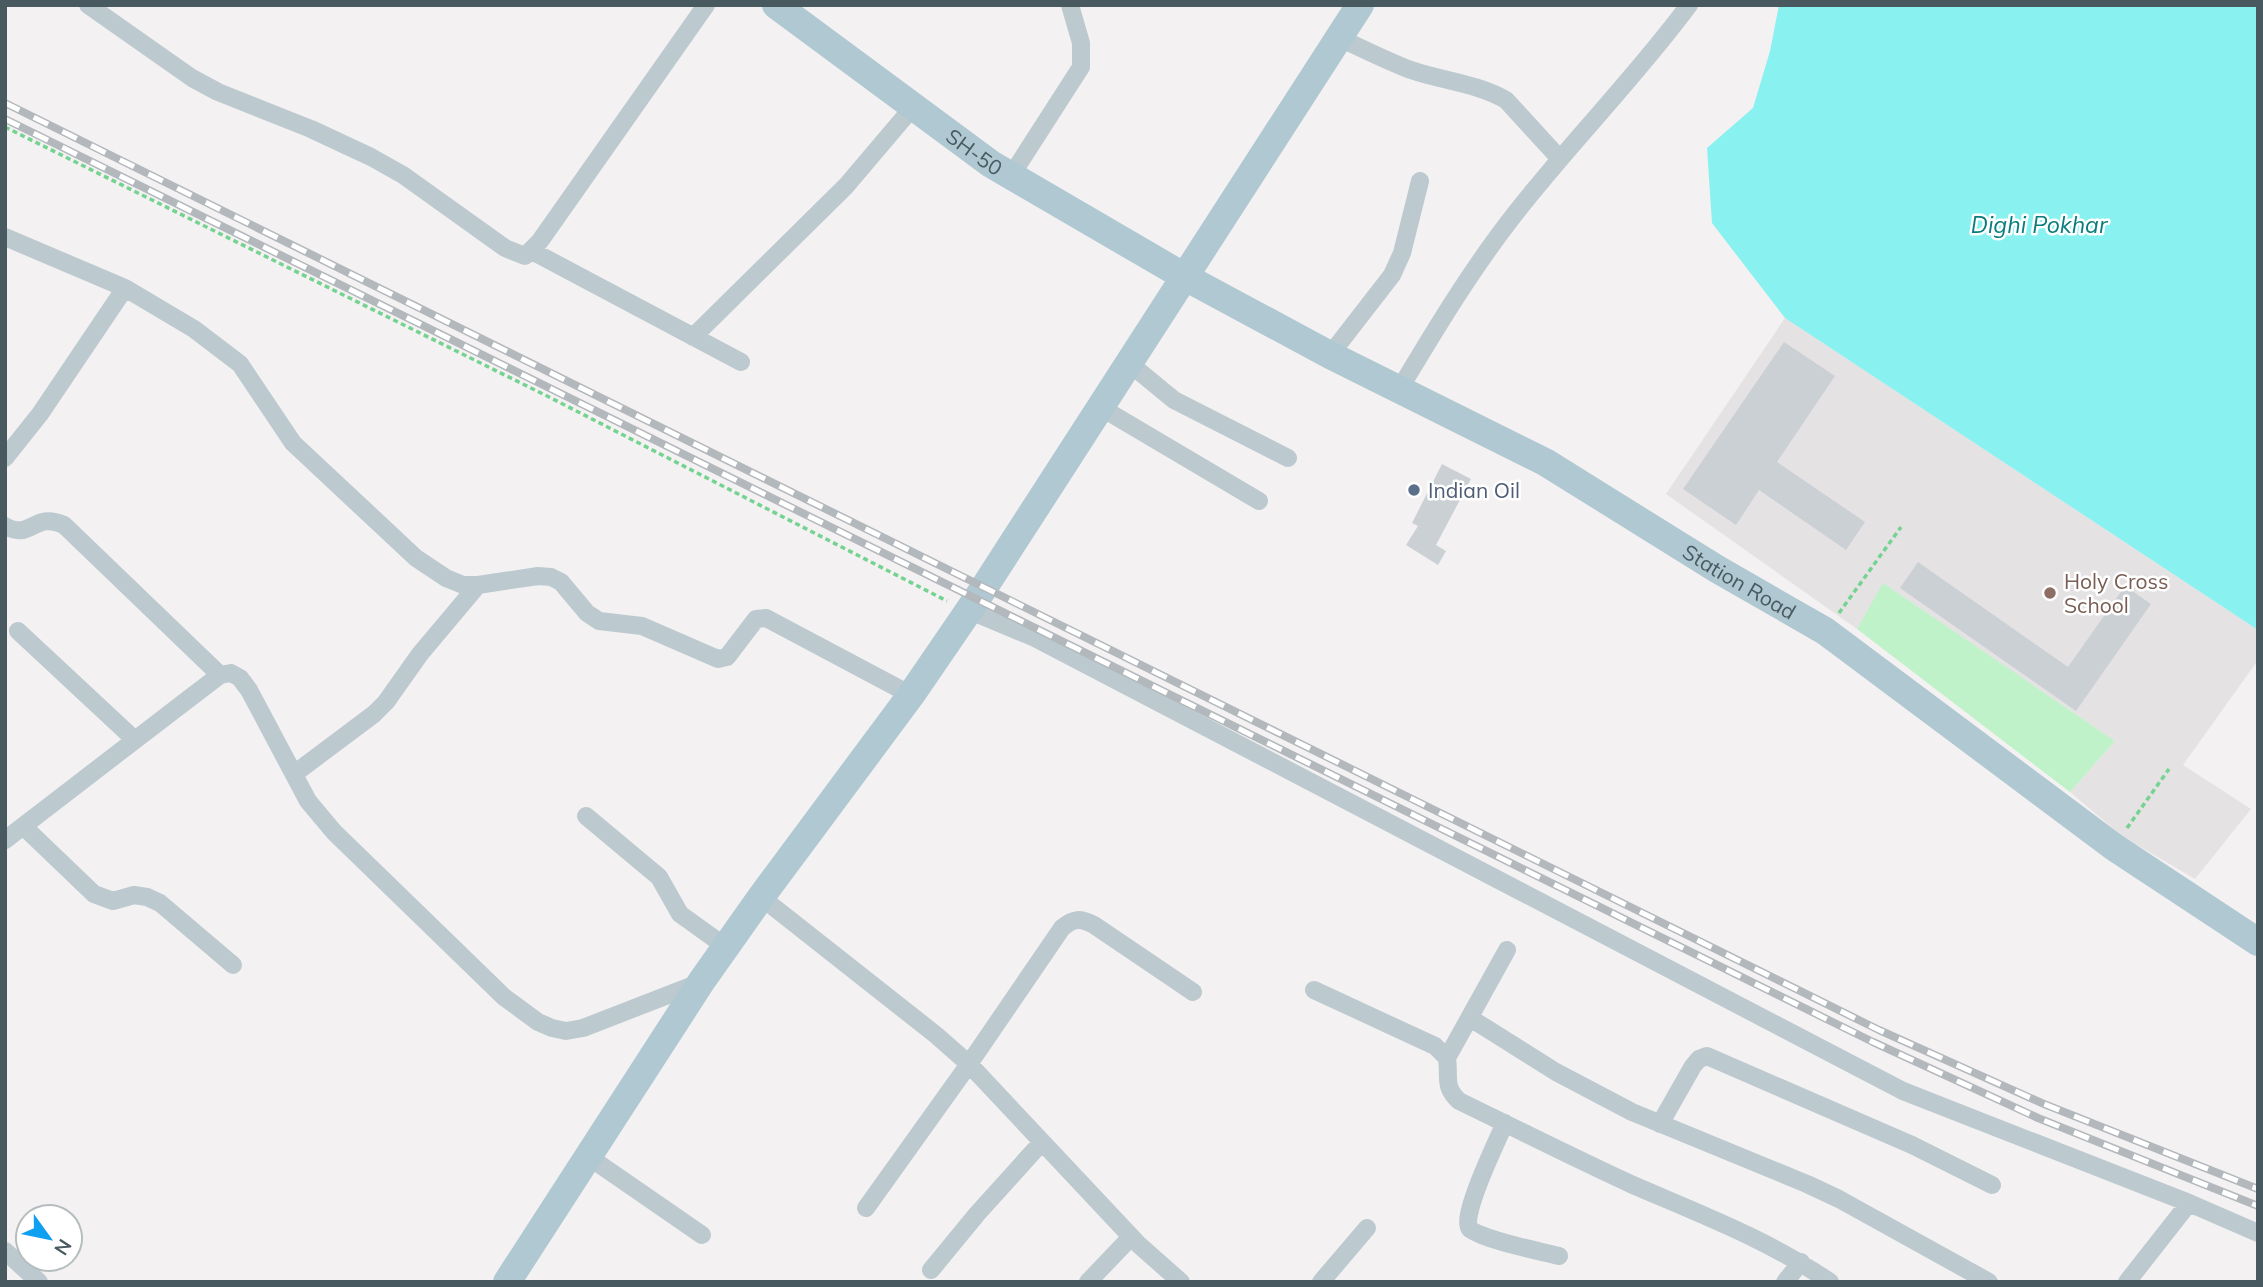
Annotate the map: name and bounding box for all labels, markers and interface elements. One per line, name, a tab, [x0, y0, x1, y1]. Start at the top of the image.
street label: SH-50	[941, 123, 1007, 181]
water label: Dighi Pokhar	[1971, 210, 2109, 239]
place label: Indian Oil	[1428, 477, 1520, 503]
marker: Indian Oil	[1406, 482, 1422, 498]
street label: Station Road	[1678, 538, 1801, 625]
place label: Holy Cross School	[2064, 568, 2168, 618]
marker: Holy Cross School	[2042, 585, 2058, 601]
north arrow	[14, 1203, 84, 1273]
text: N	[49, 1235, 77, 1260]

